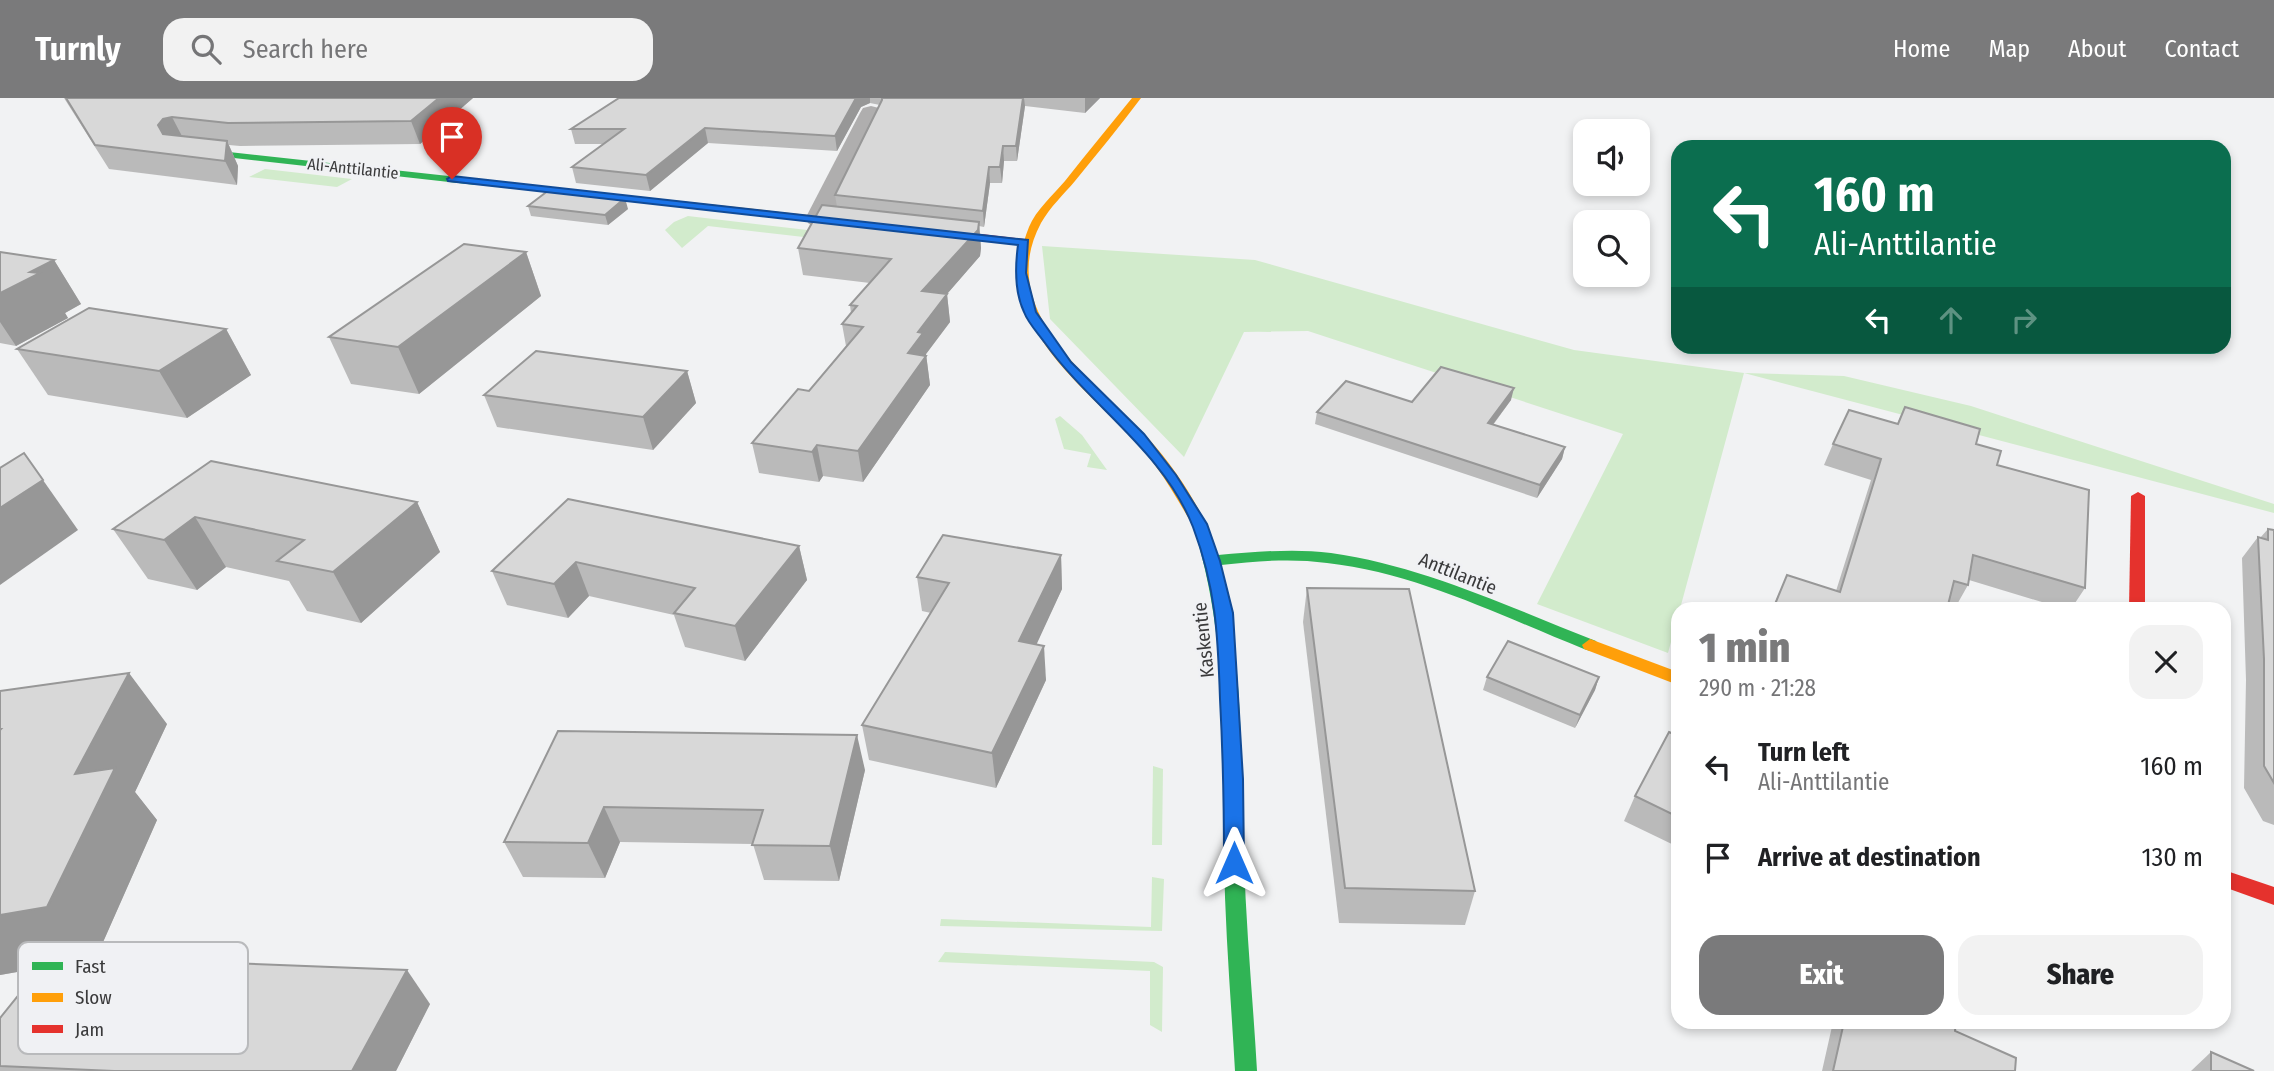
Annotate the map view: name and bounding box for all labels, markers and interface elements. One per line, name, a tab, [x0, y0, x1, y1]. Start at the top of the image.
search box	[163, 18, 653, 81]
text: Turnly	[35, 29, 121, 69]
icon: search	[187, 30, 225, 68]
text: Search here	[243, 34, 368, 65]
text: Home	[1893, 35, 1950, 63]
text: Map	[1988, 35, 2030, 63]
text: About	[2068, 35, 2126, 63]
text: Contact	[2164, 35, 2239, 63]
pin	[422, 107, 482, 179]
icon: arrive	[433, 118, 471, 156]
map controls	[1573, 119, 1650, 287]
button: sound	[1573, 119, 1650, 196]
street label: Ali-Anttilantie	[307, 154, 399, 183]
text: 160 m	[1814, 165, 1935, 224]
icon: left	[1699, 168, 1790, 259]
button: search	[1573, 210, 1650, 287]
text: Ali-Anttilantie	[1814, 225, 1997, 263]
icon: left	[1859, 301, 1897, 339]
icon: ahead	[1932, 301, 1970, 339]
icon: right	[2005, 301, 2043, 339]
street label: Anttilantie	[1416, 547, 1500, 599]
street label: Kaskentie	[1188, 601, 1219, 679]
text: 1 min	[1699, 623, 1790, 673]
button: close	[2129, 625, 2203, 699]
text: 290 m · 21:28	[1699, 674, 1816, 702]
text: Turn left	[1758, 737, 1850, 768]
icon: left	[1699, 748, 1737, 786]
text: 160 m	[2140, 751, 2203, 782]
text: Ali-Anttilantie	[1758, 768, 1889, 796]
position arrow	[1197, 826, 1271, 900]
icon: arrive	[1699, 839, 1737, 877]
text: Arrive at destination	[1758, 842, 1981, 873]
text: 130 m	[2141, 842, 2203, 873]
button: Exit	[1699, 935, 1944, 1015]
button: Share	[1958, 935, 2203, 1015]
legend	[18, 942, 248, 1054]
text: Fast	[75, 955, 106, 978]
text: Slow	[75, 986, 112, 1009]
text: Jam	[75, 1018, 104, 1041]

